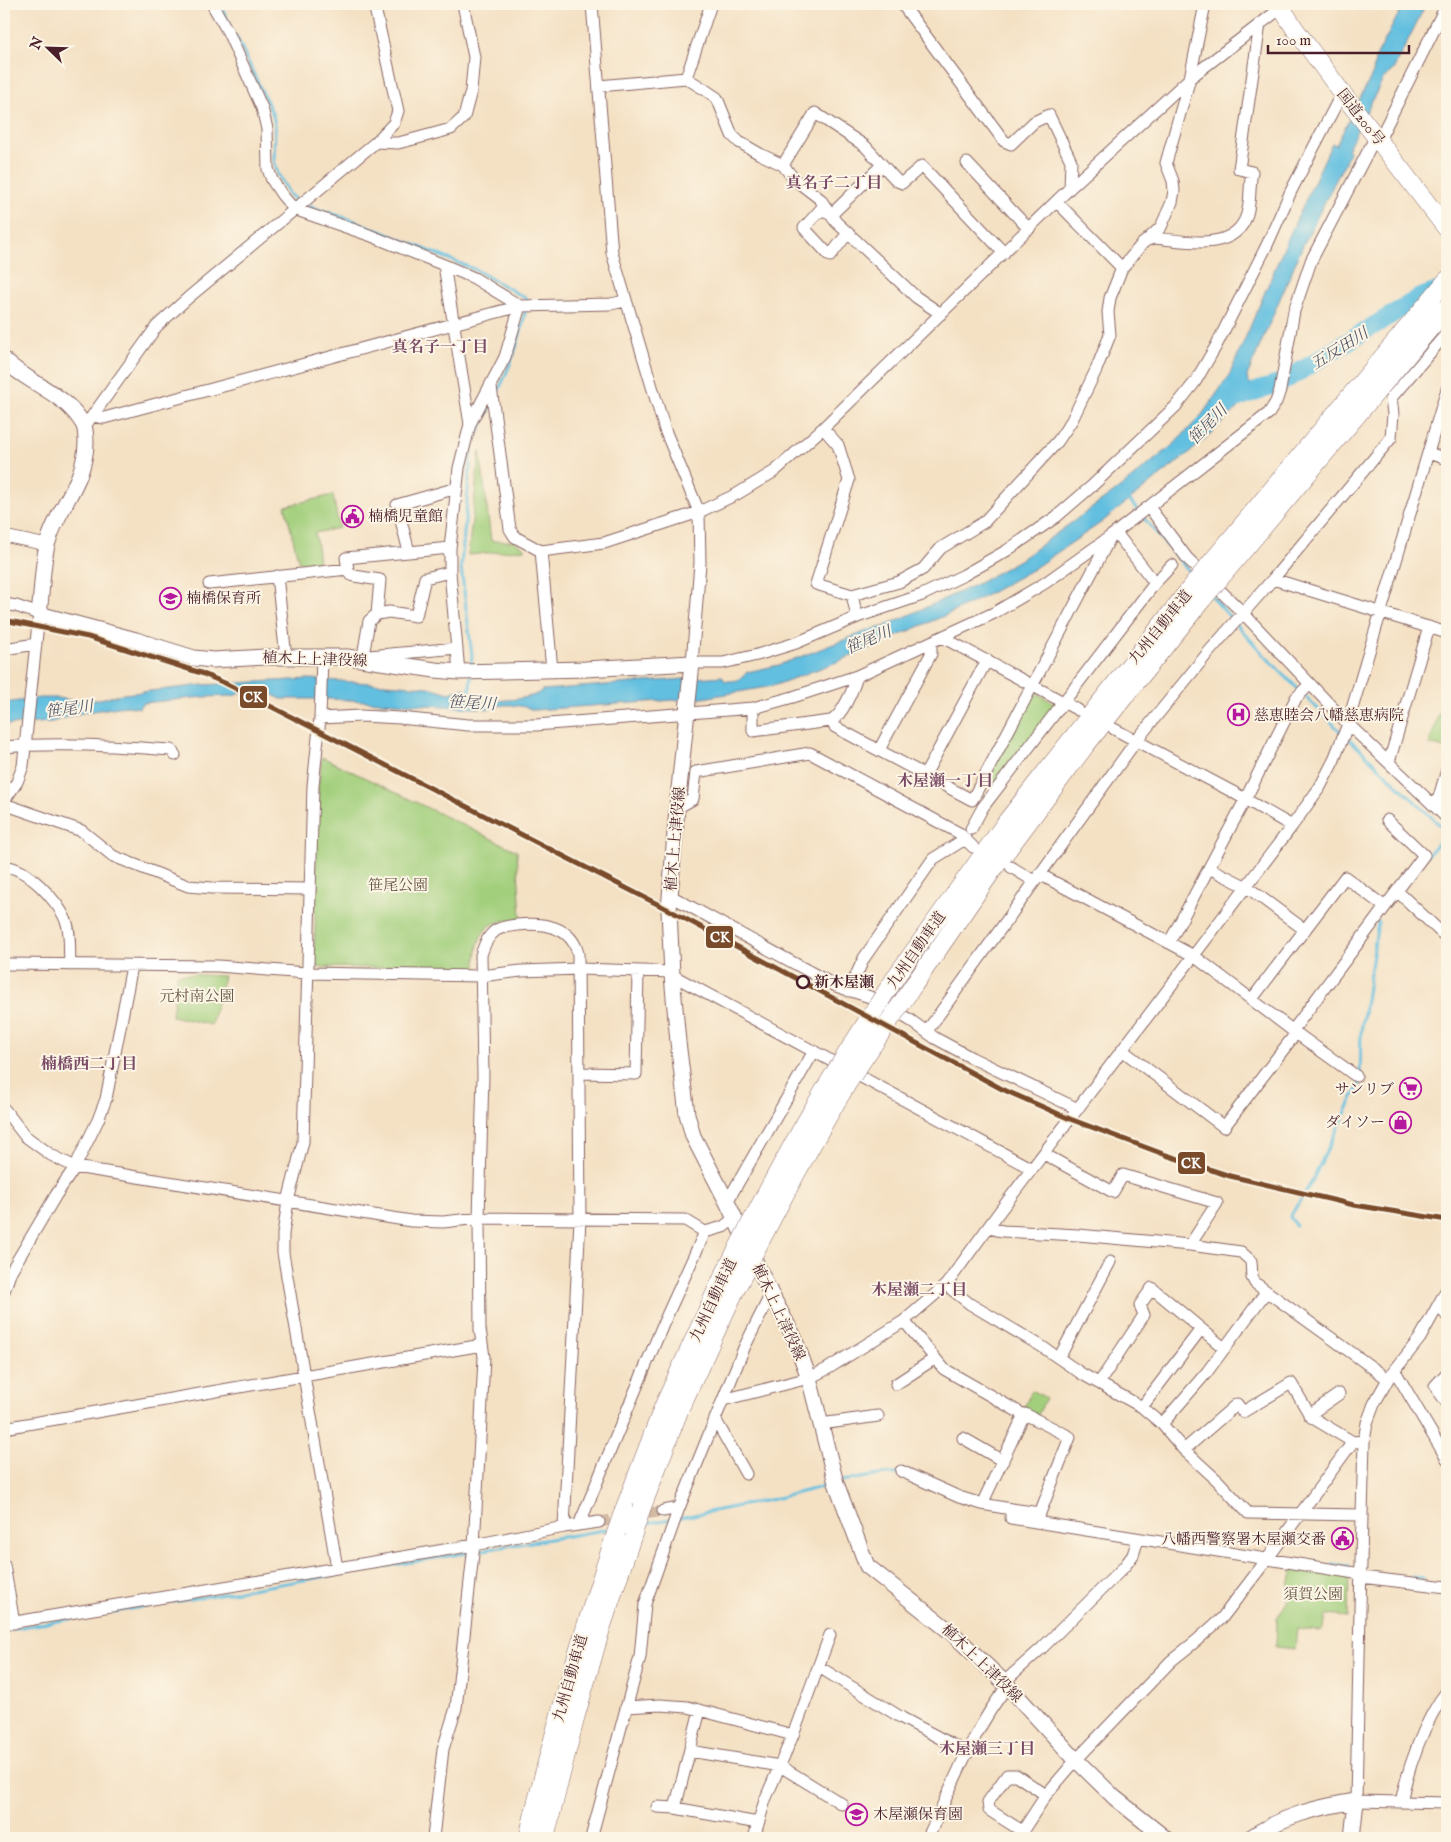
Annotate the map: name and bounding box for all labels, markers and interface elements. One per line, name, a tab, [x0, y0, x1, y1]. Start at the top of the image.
north arrow	[22, 22, 72, 72]
scale bar	[1268, 22, 1410, 54]
text: 100 m	[1276, 31, 1312, 50]
text: N	[26, 34, 48, 53]
street label: 国道200号	[1333, 85, 1389, 149]
district label: 真名子二丁目	[786, 174, 882, 194]
water label: 五反田川	[1308, 323, 1374, 375]
district label: 真名子一丁目	[392, 338, 488, 358]
water label: 笹尾川	[1185, 400, 1234, 450]
public building icon: 楠橋児童館	[340, 504, 364, 528]
place label: 楠橋児童館	[368, 507, 443, 526]
school or university icon: 楠橋保育所	[158, 586, 182, 610]
street label: 九州自動車道	[1125, 586, 1196, 668]
place label: 楠橋保育所	[186, 589, 261, 608]
water label: 笹尾川	[843, 621, 897, 659]
street label: 植木上上津役線	[262, 648, 368, 671]
line badge: CK	[239, 685, 268, 709]
text: CK	[243, 689, 264, 707]
water label: 笹尾川	[447, 693, 498, 715]
water label: 笹尾川	[44, 697, 96, 723]
hospital icon: 慈恵睦会八幡慈恵病院	[1226, 703, 1250, 727]
place label: 慈恵睦会八幡慈恵病院	[1254, 706, 1404, 725]
district label: 木屋瀬一丁目	[897, 772, 993, 792]
street label: 植木上上津役線	[661, 786, 690, 892]
park label: 笹尾公園	[368, 876, 428, 895]
street label: 九州自動車道	[883, 908, 950, 993]
line badge: CK	[705, 925, 734, 949]
text: CK	[710, 929, 731, 947]
place label: 新木屋瀬	[814, 973, 874, 992]
marker: 新木屋瀬	[796, 975, 810, 989]
park label: 元村南公園	[159, 987, 235, 1006]
district label: 楠橋西二丁目	[41, 1055, 137, 1075]
supermarket icon: サンリブ	[1398, 1077, 1422, 1101]
place label: サンリブ	[1335, 1080, 1394, 1099]
shop icon: ダイソー	[1389, 1110, 1413, 1134]
place label: ダイソー	[1325, 1113, 1385, 1132]
line badge: CK	[1177, 1151, 1206, 1175]
text: CK	[1181, 1155, 1202, 1173]
street label: 九州自動車道	[686, 1255, 741, 1345]
street label: 植木上上津役線	[748, 1261, 809, 1364]
district label: 木屋瀬二丁目	[871, 1281, 967, 1301]
public building icon: 八幡西警察署木屋瀬交番	[1330, 1527, 1354, 1551]
place label: 八幡西警察署木屋瀬交番	[1161, 1530, 1326, 1549]
park label: 須賀公園	[1283, 1585, 1343, 1604]
street label: 植木上上津役線	[937, 1620, 1026, 1707]
street label: 九州自動車道	[549, 1632, 592, 1724]
district label: 木屋瀬三丁目	[939, 1740, 1035, 1760]
school or university icon: 木屋瀬保育園	[845, 1802, 869, 1826]
place label: 木屋瀬保育園	[873, 1805, 963, 1824]

